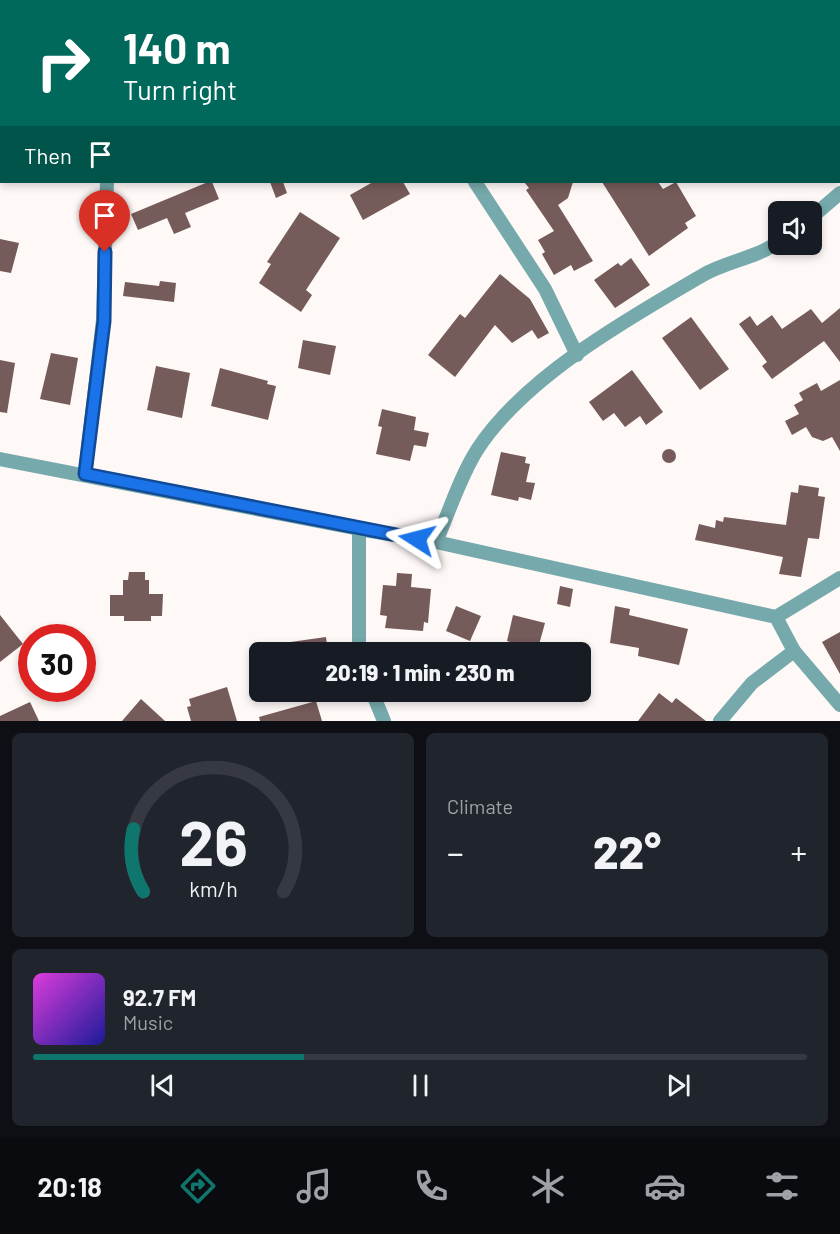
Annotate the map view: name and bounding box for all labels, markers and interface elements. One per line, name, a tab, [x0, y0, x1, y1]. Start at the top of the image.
text: 140 m	[123, 22, 231, 72]
icon: right	[24, 24, 102, 102]
text: Turn right	[123, 73, 237, 105]
icon: arrive	[84, 138, 117, 171]
text: Then	[24, 142, 72, 168]
pin	[79, 190, 130, 252]
icon: arrive	[88, 199, 121, 232]
map controls	[768, 201, 822, 255]
button: sound	[768, 201, 822, 255]
position arrow	[385, 507, 449, 571]
speed limit sign: 30	[18, 624, 96, 702]
text: 20:19 · 1 min · 230 m	[325, 659, 515, 685]
text: Climate	[447, 794, 513, 818]
text: 26	[179, 804, 247, 878]
text: 22°	[593, 824, 661, 878]
text: −	[447, 832, 464, 872]
text: +	[790, 832, 807, 872]
text: km/h	[189, 876, 237, 901]
text: 92.7 FM	[123, 984, 196, 1010]
text: Music	[123, 1010, 173, 1034]
icon: previous	[146, 1069, 179, 1102]
icon: pause	[404, 1069, 437, 1102]
icon: next	[662, 1069, 695, 1102]
icon: directions	[177, 1165, 219, 1207]
icon: music	[293, 1165, 335, 1207]
icon: phone	[410, 1165, 452, 1207]
icon: climate	[527, 1165, 569, 1207]
icon: car	[644, 1165, 686, 1207]
icon: filters	[761, 1165, 803, 1207]
text: 20:18	[37, 1170, 102, 1202]

